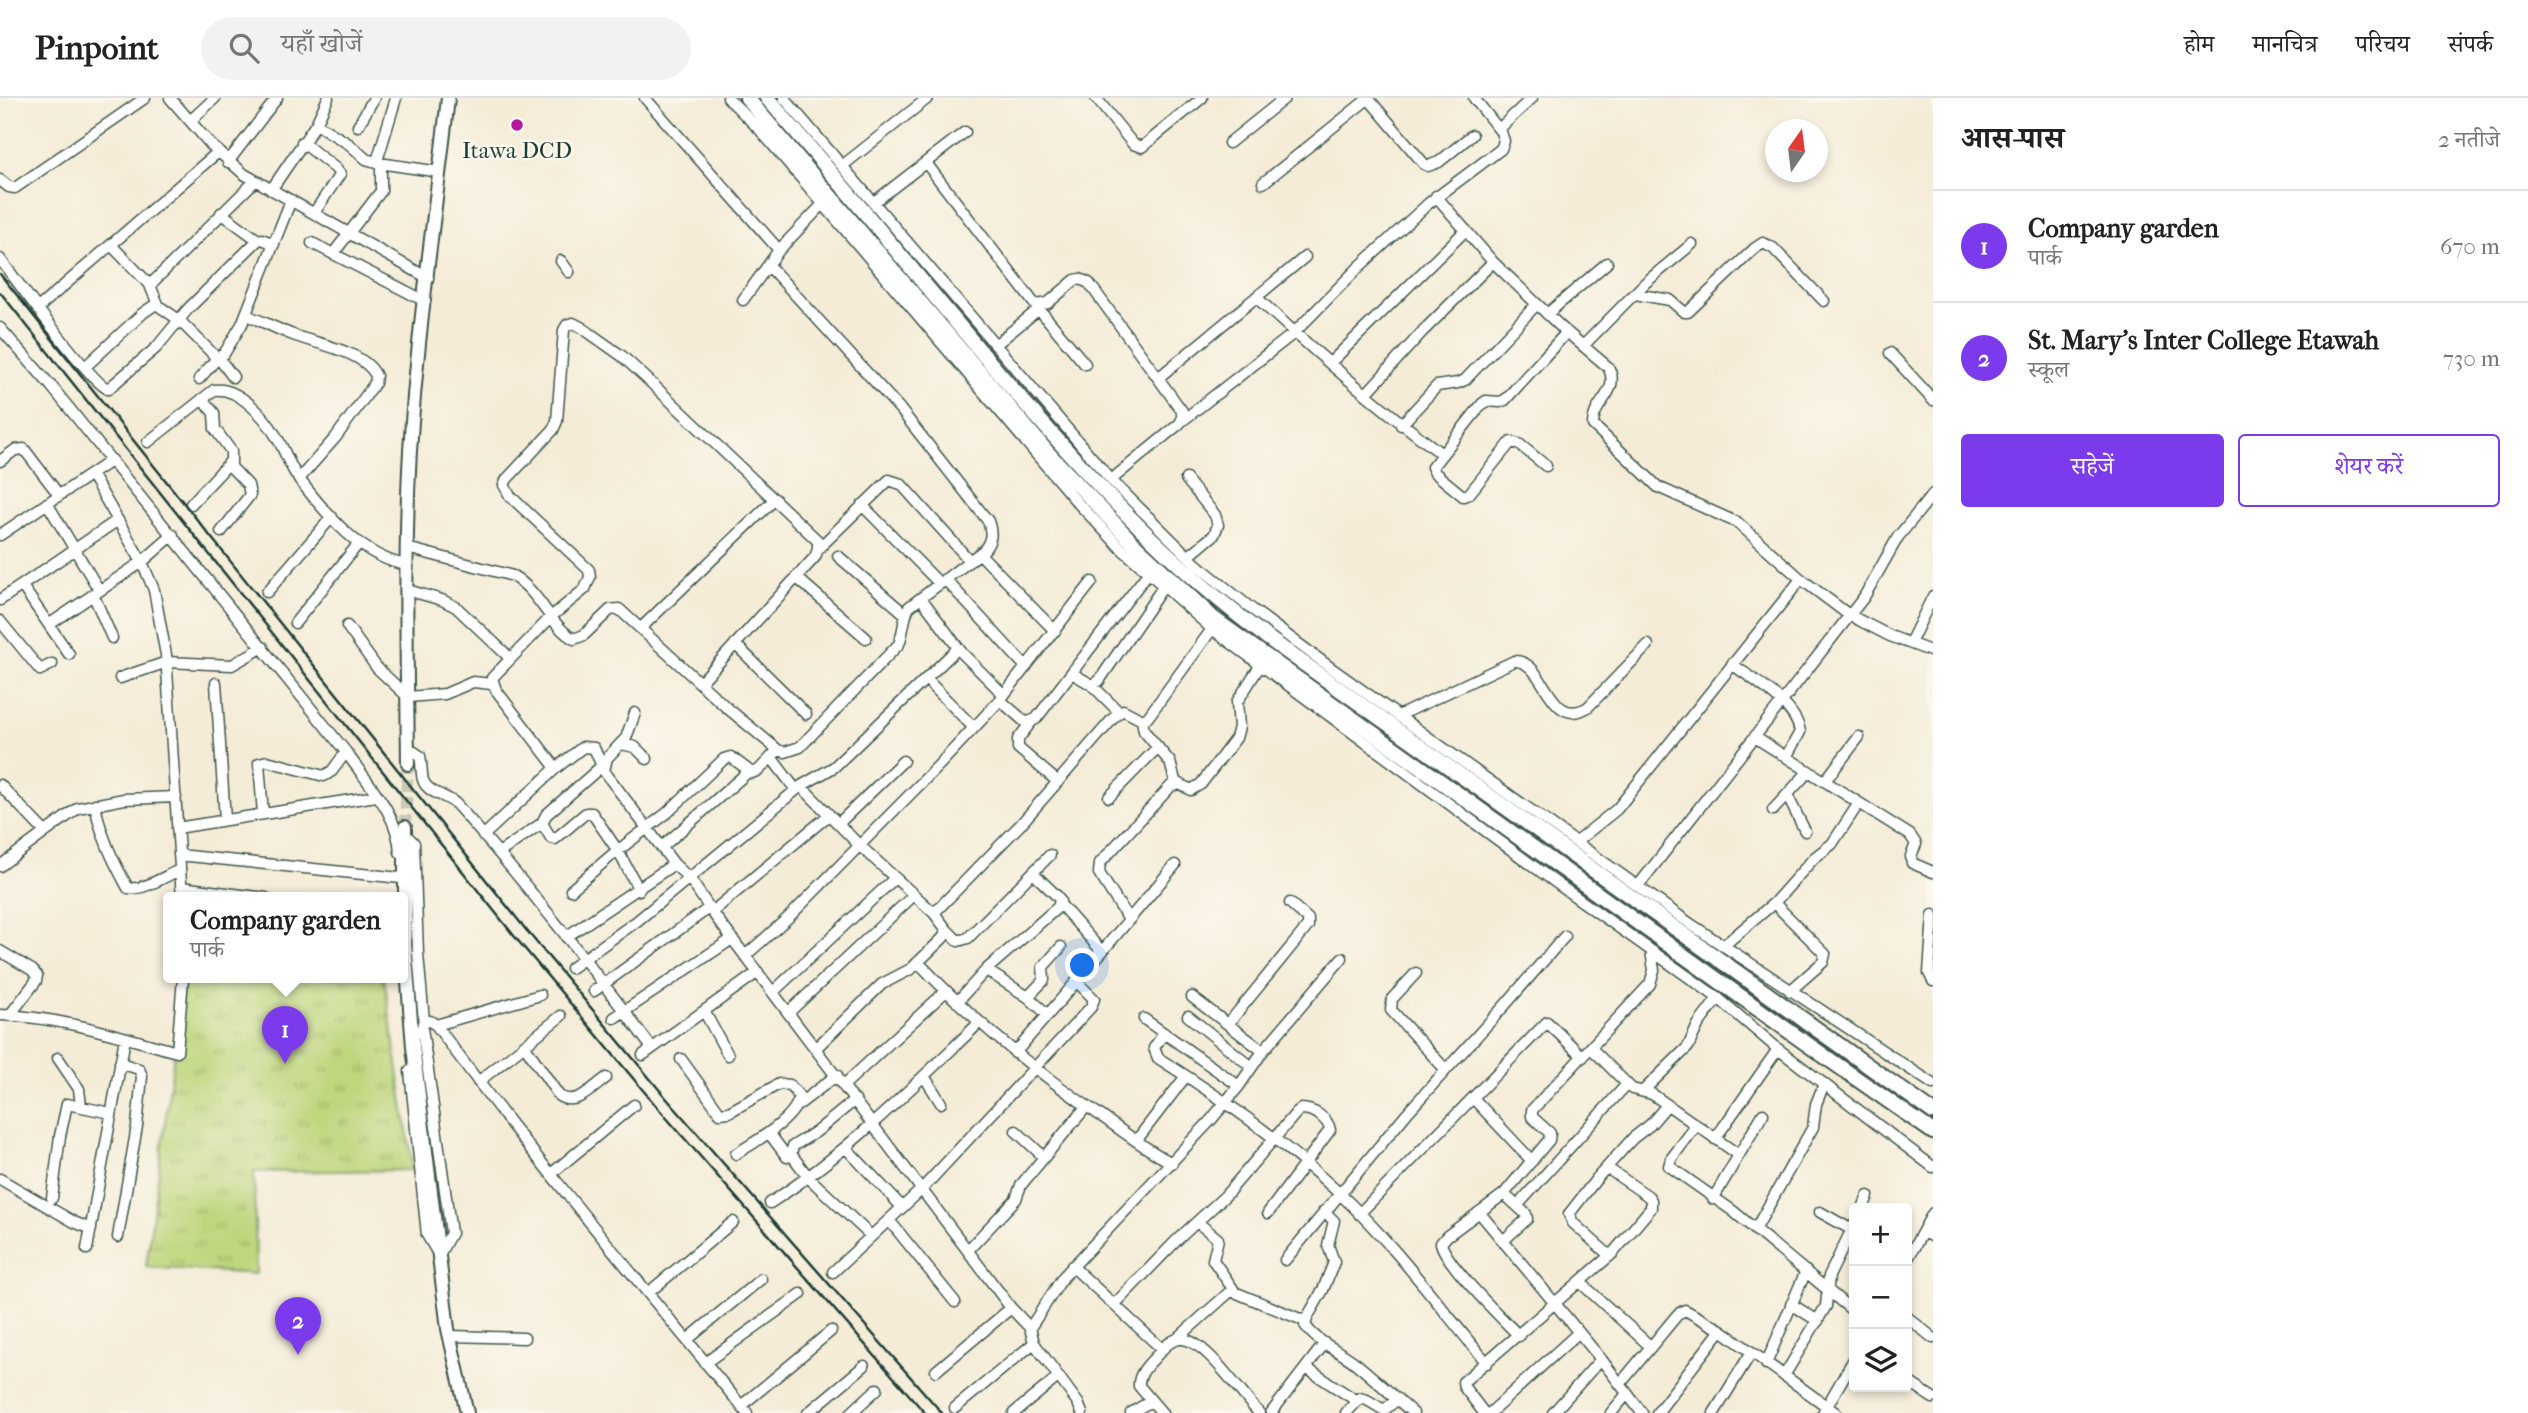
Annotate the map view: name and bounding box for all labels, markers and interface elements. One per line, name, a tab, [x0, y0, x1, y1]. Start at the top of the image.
search box	[201, 17, 691, 80]
text: यहाँ खोजें	[281, 28, 362, 59]
text: Pinpoint	[35, 29, 159, 68]
icon: search	[225, 29, 263, 67]
text: होम	[2184, 30, 2214, 58]
text: मानचित्र	[2252, 30, 2318, 58]
text: परिचय	[2356, 30, 2410, 58]
text: संपर्क	[2448, 30, 2493, 58]
marker: Itawa DCD	[509, 117, 525, 133]
north arrow	[1765, 119, 1828, 182]
text: आस-पास	[1961, 121, 2064, 156]
text: 2 नतीजे	[2438, 126, 2500, 153]
place label: Itawa DCD	[462, 137, 572, 164]
text: Company garden	[2028, 213, 2219, 244]
text: 1	[1980, 233, 1988, 260]
text: 670 m	[2440, 233, 2500, 260]
text: पार्क	[2028, 244, 2062, 271]
text: St. Mary's Inter College Etawah	[2028, 325, 2379, 356]
text: 2	[1978, 345, 1990, 372]
text: 730 m	[2443, 345, 2500, 372]
text: स्कूल	[2028, 356, 2069, 383]
button: सहेजें	[1961, 434, 2224, 507]
button: शेयर करें	[2238, 434, 2500, 507]
popup	[163, 892, 408, 983]
text: Company garden	[190, 905, 381, 936]
text: पार्क	[190, 936, 224, 963]
your location	[1065, 948, 1099, 982]
pin: 1	[262, 1006, 308, 1064]
map controls	[1849, 1203, 1912, 1392]
button: +	[1849, 1203, 1912, 1266]
button: −	[1849, 1266, 1912, 1329]
pin: 2	[275, 1297, 321, 1355]
button: layers	[1849, 1329, 1912, 1392]

